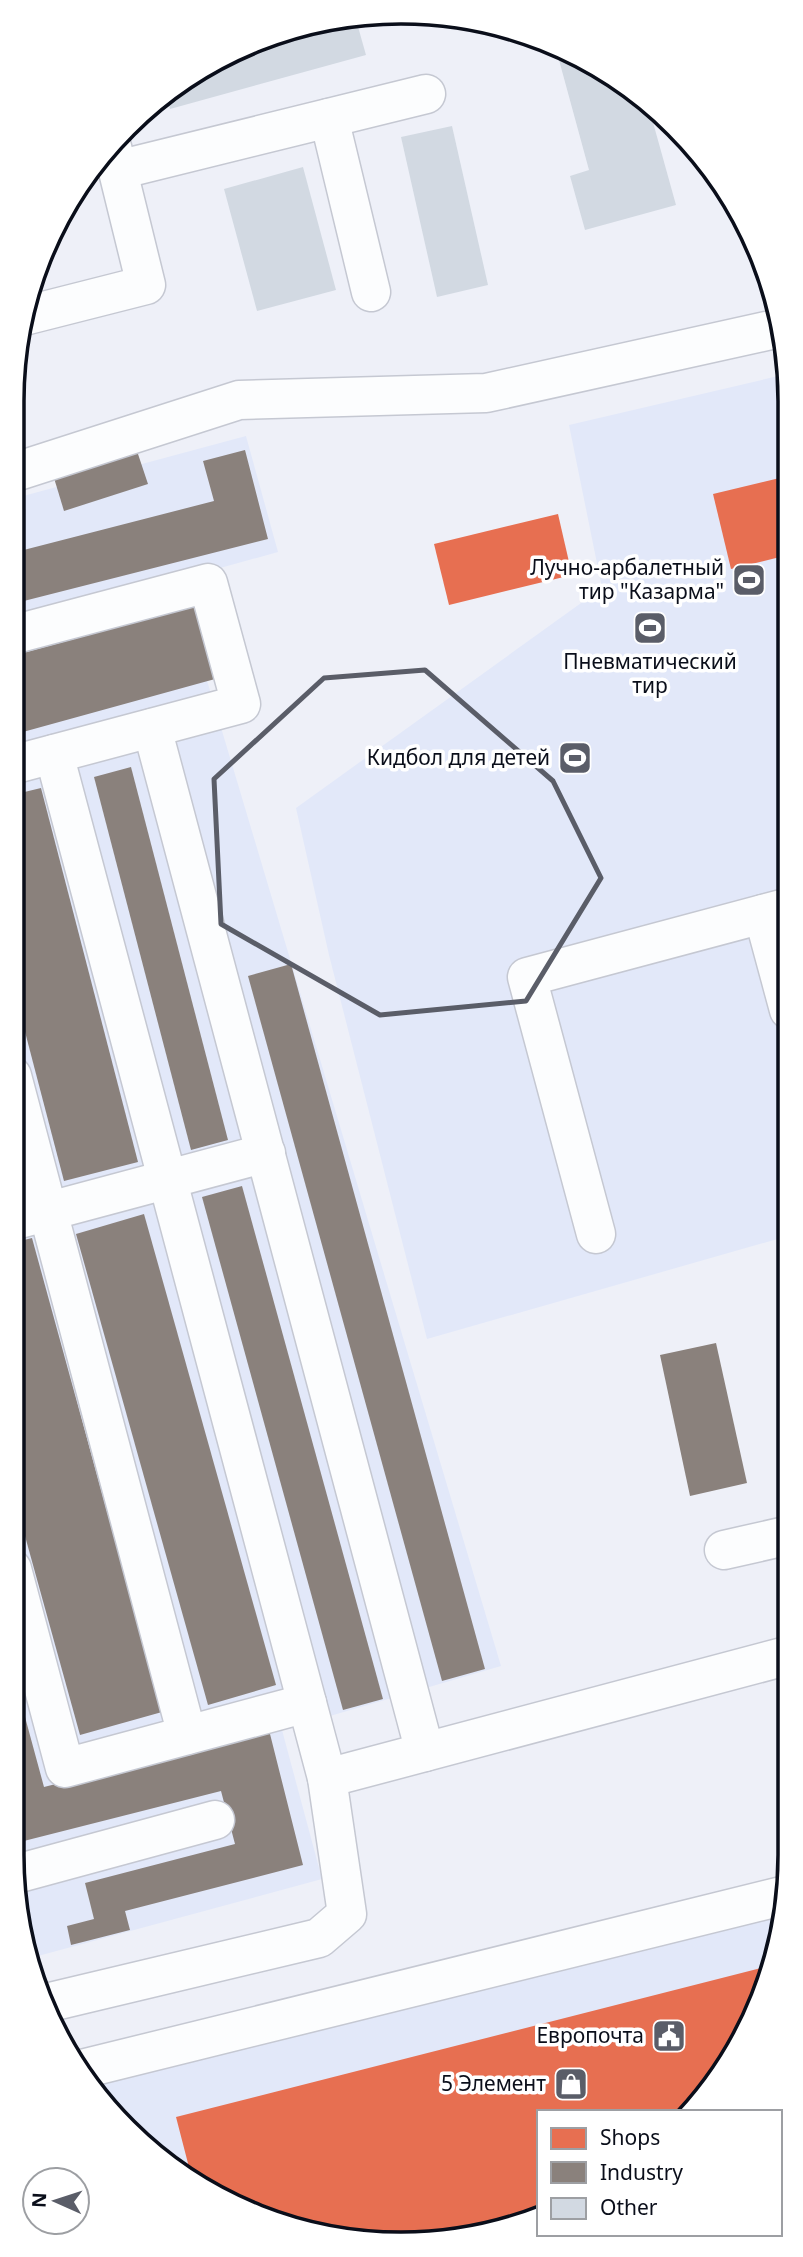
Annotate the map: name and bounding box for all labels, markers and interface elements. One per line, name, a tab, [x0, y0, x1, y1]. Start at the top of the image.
place label: Лучно-арбалетный тир "Казарма"	[530, 553, 724, 605]
sports icon: Лучно-арбалетный тир "Казарма"	[730, 561, 768, 599]
sports icon: Пневматический тир	[631, 609, 669, 647]
place label: Пневматический тир	[563, 647, 737, 699]
sports icon: Кидбол для детей	[556, 739, 594, 777]
place label: Кидбол для детей	[367, 743, 550, 771]
public building icon: Европочта	[650, 2017, 688, 2055]
place label: Европочта	[536, 2021, 644, 2049]
shop icon: 5 Элемент	[552, 2065, 590, 2103]
place label: 5 Элемент	[441, 2069, 546, 2097]
legend	[537, 2110, 782, 2236]
text: Shops	[600, 2123, 660, 2151]
text: Industry	[600, 2158, 683, 2186]
north arrow	[21, 2166, 91, 2236]
text: N	[26, 2192, 52, 2209]
text: Other	[600, 2193, 658, 2221]

